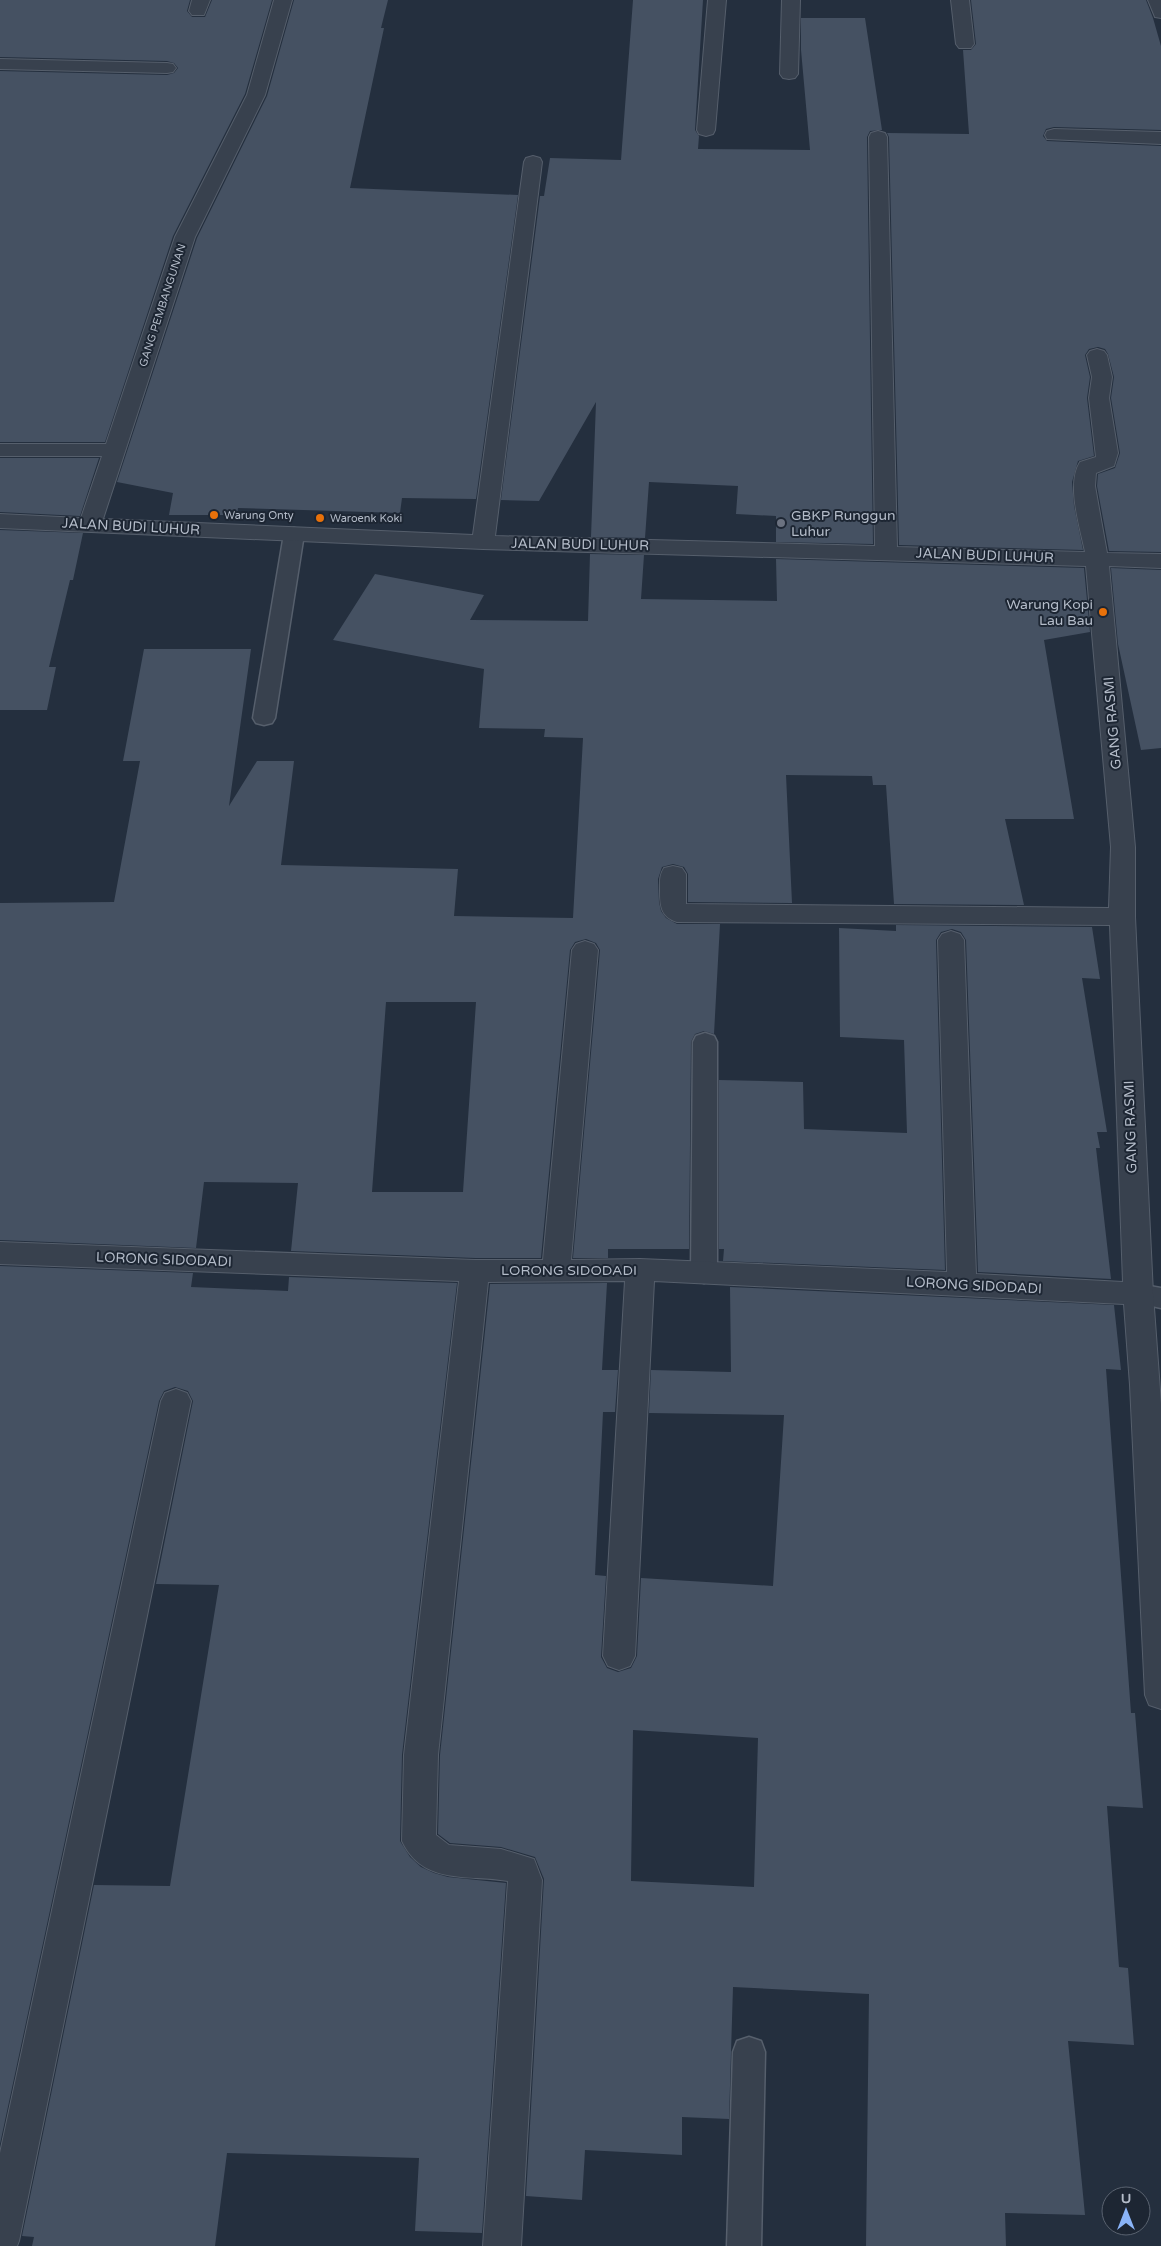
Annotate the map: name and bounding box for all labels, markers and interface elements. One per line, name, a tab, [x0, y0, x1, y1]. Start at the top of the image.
street label: GANG PEMBANGUNAN	[136, 242, 189, 368]
place label: GBKP Runggun Luhur	[791, 507, 895, 540]
marker: Warung Onty	[208, 509, 220, 521]
place label: Warung Onty	[224, 509, 294, 522]
marker: Waroenk Koki	[314, 512, 326, 524]
place label: Waroenk Koki	[330, 512, 402, 525]
street label: JALAN BUDI LUHUR	[62, 514, 200, 539]
marker: GBKP Runggun Luhur	[775, 517, 787, 529]
street label: JALAN BUDI LUHUR	[511, 535, 649, 554]
street label: JALAN BUDI LUHUR	[916, 545, 1054, 566]
place label: Warung Kopi Lau Bau	[1006, 596, 1093, 629]
marker: Warung Kopi Lau Bau	[1097, 606, 1109, 618]
street label: GANG RASMI	[1100, 676, 1125, 770]
street label: GANG RASMI	[1120, 1080, 1141, 1174]
street label: LORONG SIDODADI	[96, 1249, 232, 1270]
street label: LORONG SIDODADI	[501, 1262, 637, 1279]
street label: LORONG SIDODADI	[906, 1273, 1042, 1298]
north arrow	[1101, 2186, 1151, 2236]
text: U	[1121, 2190, 1131, 2207]

